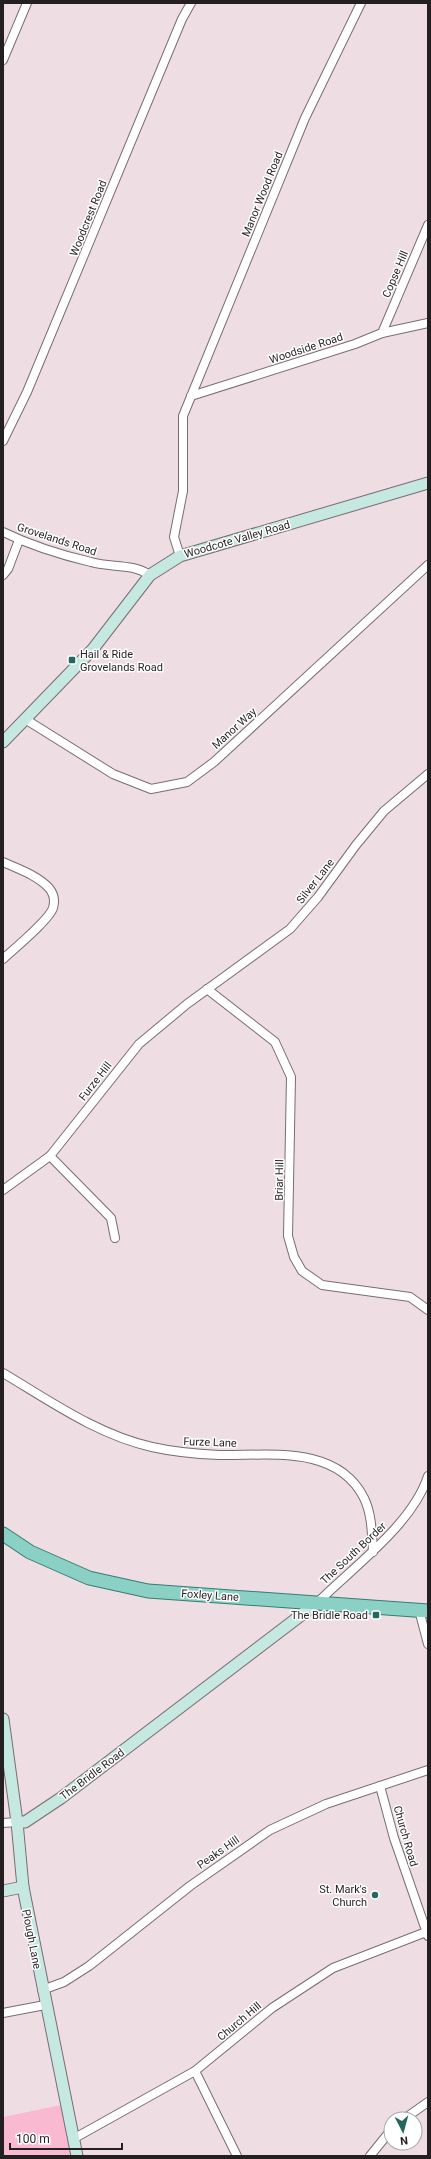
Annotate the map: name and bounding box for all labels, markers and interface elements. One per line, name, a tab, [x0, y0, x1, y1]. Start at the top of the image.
street label: Manor Wood Road	[239, 150, 285, 239]
street label: Woodcrest Road	[67, 178, 110, 258]
street label: Copse Hill	[380, 249, 411, 300]
street label: Woodside Road	[268, 330, 345, 367]
street label: Woodcote Valley Road	[183, 518, 292, 561]
street label: Grovelands Road	[15, 520, 98, 558]
place label: Hail & Ride Grovelands Road	[80, 648, 163, 674]
marker: Hail & Ride Grovelands Road	[67, 655, 77, 665]
street label: Manor Way	[210, 705, 260, 752]
street label: Silver Lane	[294, 856, 337, 906]
street label: Furze Hill	[76, 1059, 115, 1103]
street label: Briar Hill	[273, 1159, 286, 1201]
street label: Furze Lane	[183, 1435, 237, 1450]
street label: The South Border	[318, 1519, 389, 1587]
street label: Foxley Lane	[181, 1587, 239, 1604]
place label: The Bridle Road	[291, 1609, 368, 1622]
marker: The Bridle Road	[371, 1610, 381, 1620]
street label: The Bridle Road	[58, 1746, 127, 1803]
street label: Church Road	[391, 1804, 420, 1868]
street label: Peaks Hill	[195, 1833, 242, 1872]
place label: St. Mark's Church	[319, 1883, 367, 1909]
marker: St. Mark's Church	[370, 1890, 380, 1900]
street label: Plough Lane	[19, 1908, 44, 1970]
street label: Church Hill	[215, 1999, 264, 2044]
north arrow	[383, 2111, 423, 2151]
scale bar	[10, 2125, 122, 2151]
text: 100 m	[16, 2132, 50, 2146]
text: N	[399, 2134, 409, 2147]

